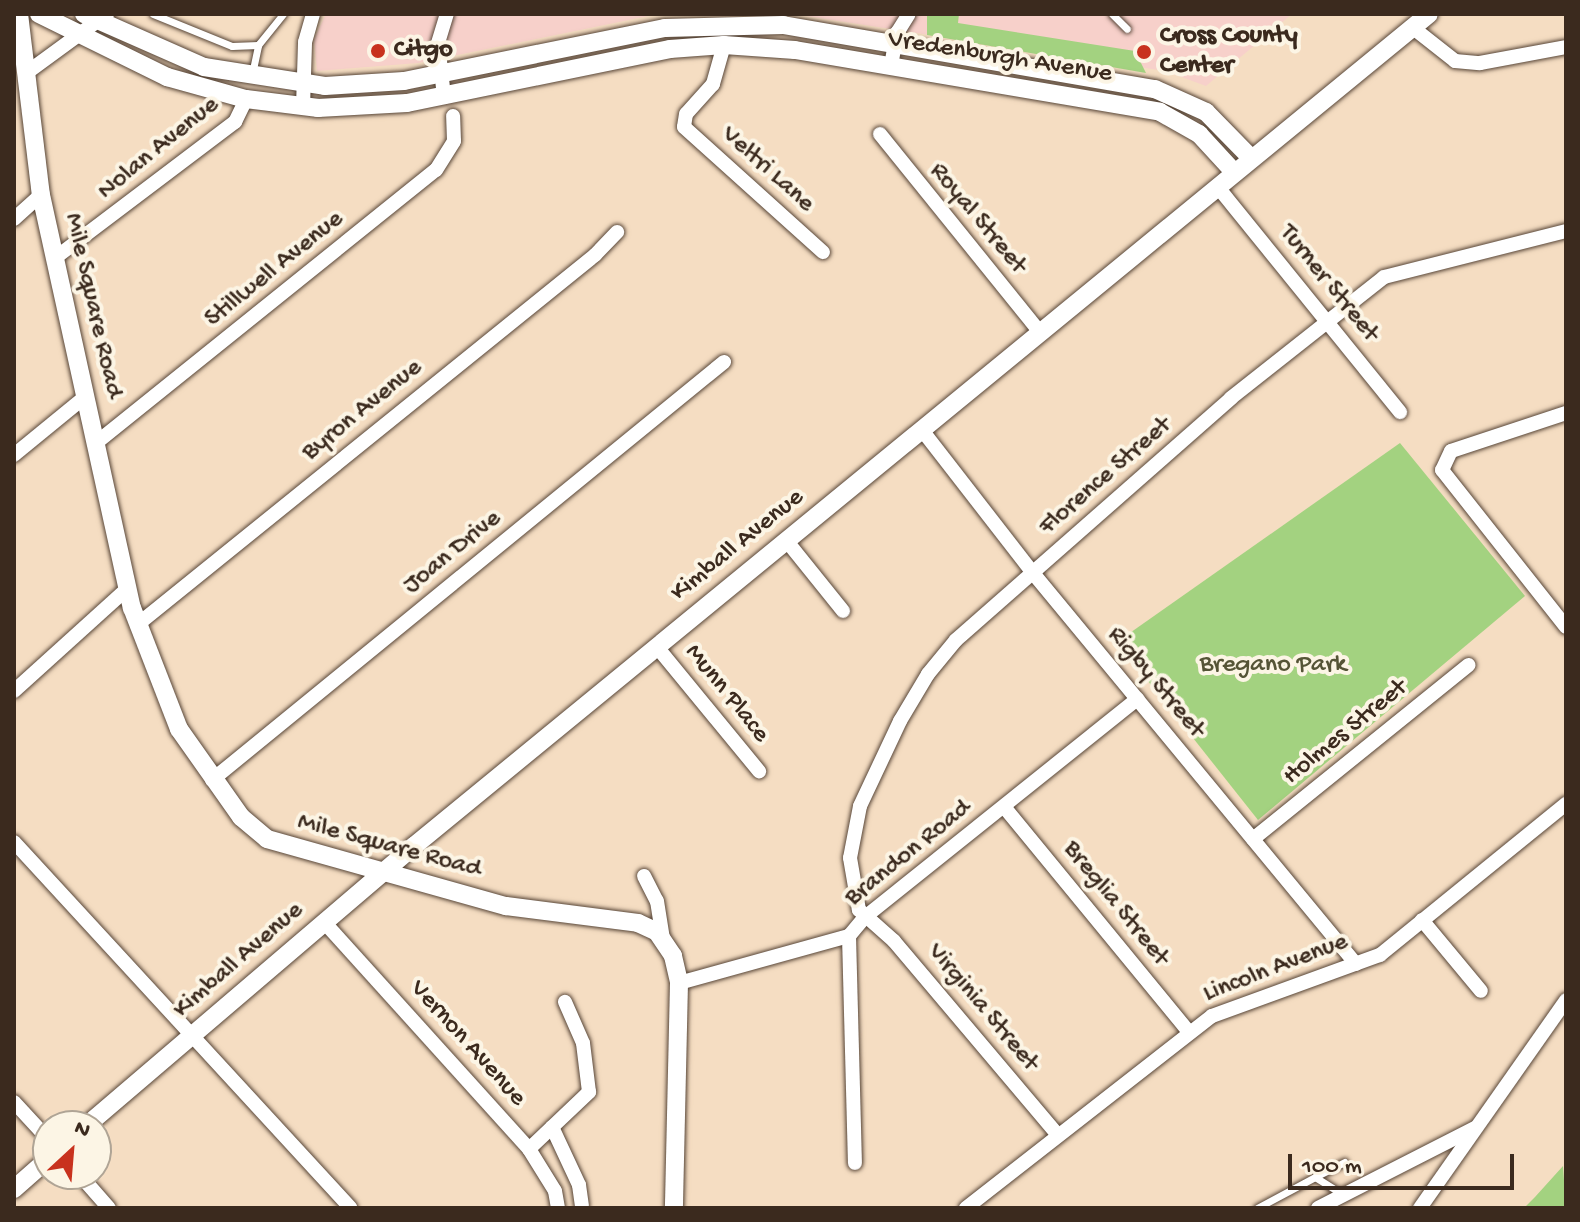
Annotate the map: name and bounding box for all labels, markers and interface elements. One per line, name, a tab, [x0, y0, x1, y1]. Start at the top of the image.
place label: Cross County Center	[1160, 21, 1298, 82]
street label: Vredenburgh Avenue	[886, 25, 1114, 91]
place label: Citgo	[394, 35, 453, 67]
marker: Citgo	[369, 42, 387, 60]
marker: Cross County Center	[1135, 43, 1153, 61]
street label: Nolan Avenue	[92, 91, 226, 207]
street label: Veltri Lane	[714, 120, 820, 220]
street label: Royal Street	[921, 157, 1033, 281]
street label: Stillwell Avenue	[199, 205, 351, 335]
street label: Mile Square Road	[56, 211, 128, 401]
street label: Turner Street	[1271, 219, 1385, 349]
street label: Byron Avenue	[297, 353, 429, 469]
street label: Florence Street	[1033, 411, 1179, 543]
street label: Kimball Avenue	[665, 483, 811, 609]
street label: Joan Drive	[398, 504, 508, 602]
street label: Rigby Street	[1099, 621, 1211, 745]
street label: Munn Place	[677, 638, 775, 750]
park label: Bregano Park	[1200, 650, 1346, 682]
street label: Holmes Street	[1278, 673, 1414, 793]
street label: Brandon Road	[840, 794, 978, 914]
street label: Mile Square Road	[294, 808, 484, 886]
street label: Breglia Street	[1055, 835, 1175, 973]
street label: Kimball Avenue	[167, 896, 311, 1026]
street label: Lincoln Avenue	[1199, 927, 1353, 1011]
street label: Virginia Street	[919, 938, 1045, 1078]
street label: Vernon Avenue	[402, 974, 532, 1114]
north arrow	[32, 1110, 112, 1190]
text: N	[69, 1115, 94, 1145]
scale bar	[1292, 1138, 1518, 1188]
text: 100 m	[1302, 1153, 1362, 1182]

